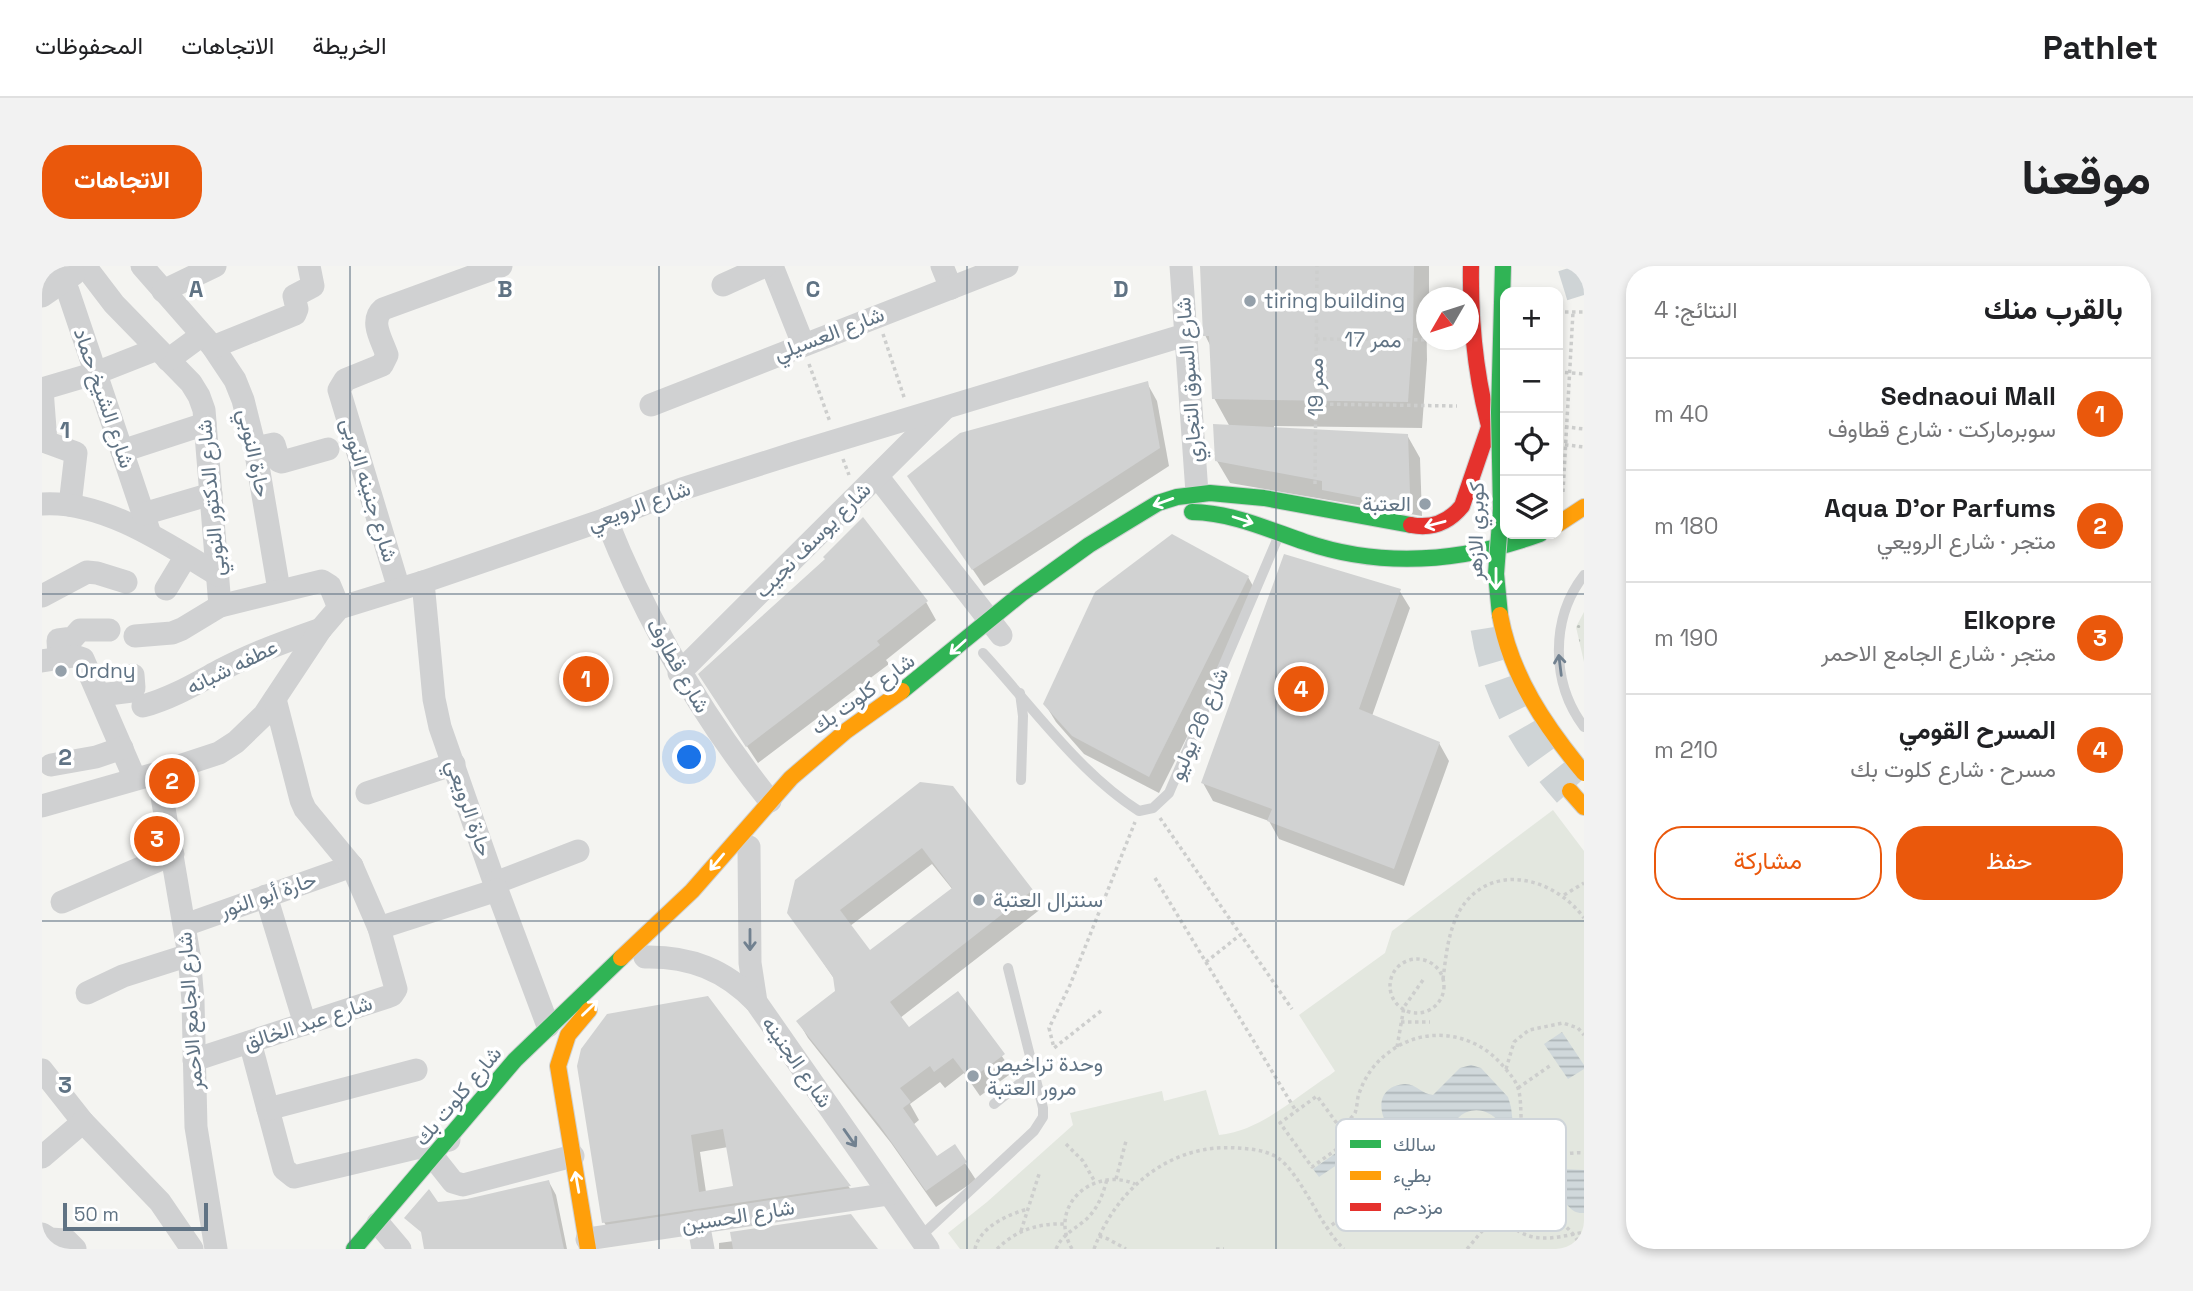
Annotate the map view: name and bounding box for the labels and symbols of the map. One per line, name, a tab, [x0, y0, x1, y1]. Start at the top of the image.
text: A	[189, 274, 204, 304]
text: B	[497, 274, 513, 304]
text: C	[806, 274, 820, 304]
text: D	[1113, 274, 1129, 304]
place label: tiring building	[1264, 287, 1405, 314]
north arrow	[1416, 287, 1479, 350]
marker: tiring building	[1242, 293, 1258, 309]
street label: شارع السوق التجاري	[1169, 296, 1212, 464]
street label: شارع العسيلي	[770, 300, 889, 371]
street label: شارع الشيخ حماد	[67, 324, 141, 472]
street label: ممر 17	[1344, 326, 1402, 353]
street label: ممر 19	[1302, 358, 1329, 416]
street label: حارة النوبي	[228, 406, 277, 500]
text: 1	[60, 415, 70, 445]
street label: شارع جنينه النوبى	[334, 415, 404, 565]
street label: شارع الدكتور النوبي	[190, 418, 235, 578]
street label: شارع الرويعي	[584, 474, 695, 540]
street label: شارع يوسف نجيب	[749, 476, 877, 604]
street label: كوبري الازهر	[1461, 482, 1494, 581]
place label: العتبة	[1362, 490, 1411, 517]
marker: العتبة	[1417, 496, 1433, 512]
one-way arrow	[1153, 497, 1175, 509]
one-way arrow	[1232, 514, 1254, 527]
one-way arrow	[1424, 518, 1447, 531]
one-way arrow	[1489, 567, 1503, 590]
street label: شارع قطاوف	[640, 614, 716, 718]
street label: عطفه شبانه	[182, 633, 282, 700]
one-way arrow	[950, 639, 968, 655]
street label: شارع كلوت بك	[805, 647, 921, 741]
pin: 1	[563, 653, 609, 705]
one-way arrow	[1553, 654, 1566, 676]
place label: Ordny	[75, 657, 136, 684]
marker: Ordny	[53, 663, 69, 679]
street label: شارع 26 يوليو	[1163, 663, 1235, 785]
pin: 4	[1278, 663, 1324, 715]
your location	[672, 740, 706, 774]
text: 2	[58, 742, 72, 772]
pin: 2	[149, 755, 195, 807]
street label: حارة الرويعي	[437, 756, 499, 861]
pin: 3	[134, 813, 180, 865]
one-way arrow	[709, 853, 724, 871]
street label: حارة أبو النور	[215, 865, 320, 924]
place label: سنترال العتبة	[993, 886, 1103, 913]
marker: سنترال العتبة	[971, 892, 987, 908]
one-way arrow	[743, 928, 757, 951]
street label: شارع الجامع الاحمر	[171, 931, 210, 1092]
street label: شارع عبد الخالق	[240, 989, 376, 1057]
one-way arrow	[582, 1000, 599, 1017]
street label: شارع الجنينه	[755, 1011, 839, 1113]
street label: شارع كلوت بك	[408, 1040, 508, 1152]
place label: وحدة تراخيص مرور العتبة	[987, 1050, 1103, 1101]
marker: وحدة تراخيص مرور العتبة	[965, 1068, 981, 1084]
text: 3	[58, 1070, 72, 1100]
legend	[1336, 1119, 1566, 1231]
one-way arrow	[843, 1128, 857, 1148]
text: سالك	[1393, 1132, 1436, 1157]
text: بطيء	[1393, 1163, 1431, 1191]
one-way arrow	[570, 1171, 583, 1194]
street label: شارع الحسين	[679, 1193, 797, 1239]
text: مزدحم	[1393, 1195, 1443, 1220]
scale bar	[63, 1200, 208, 1232]

